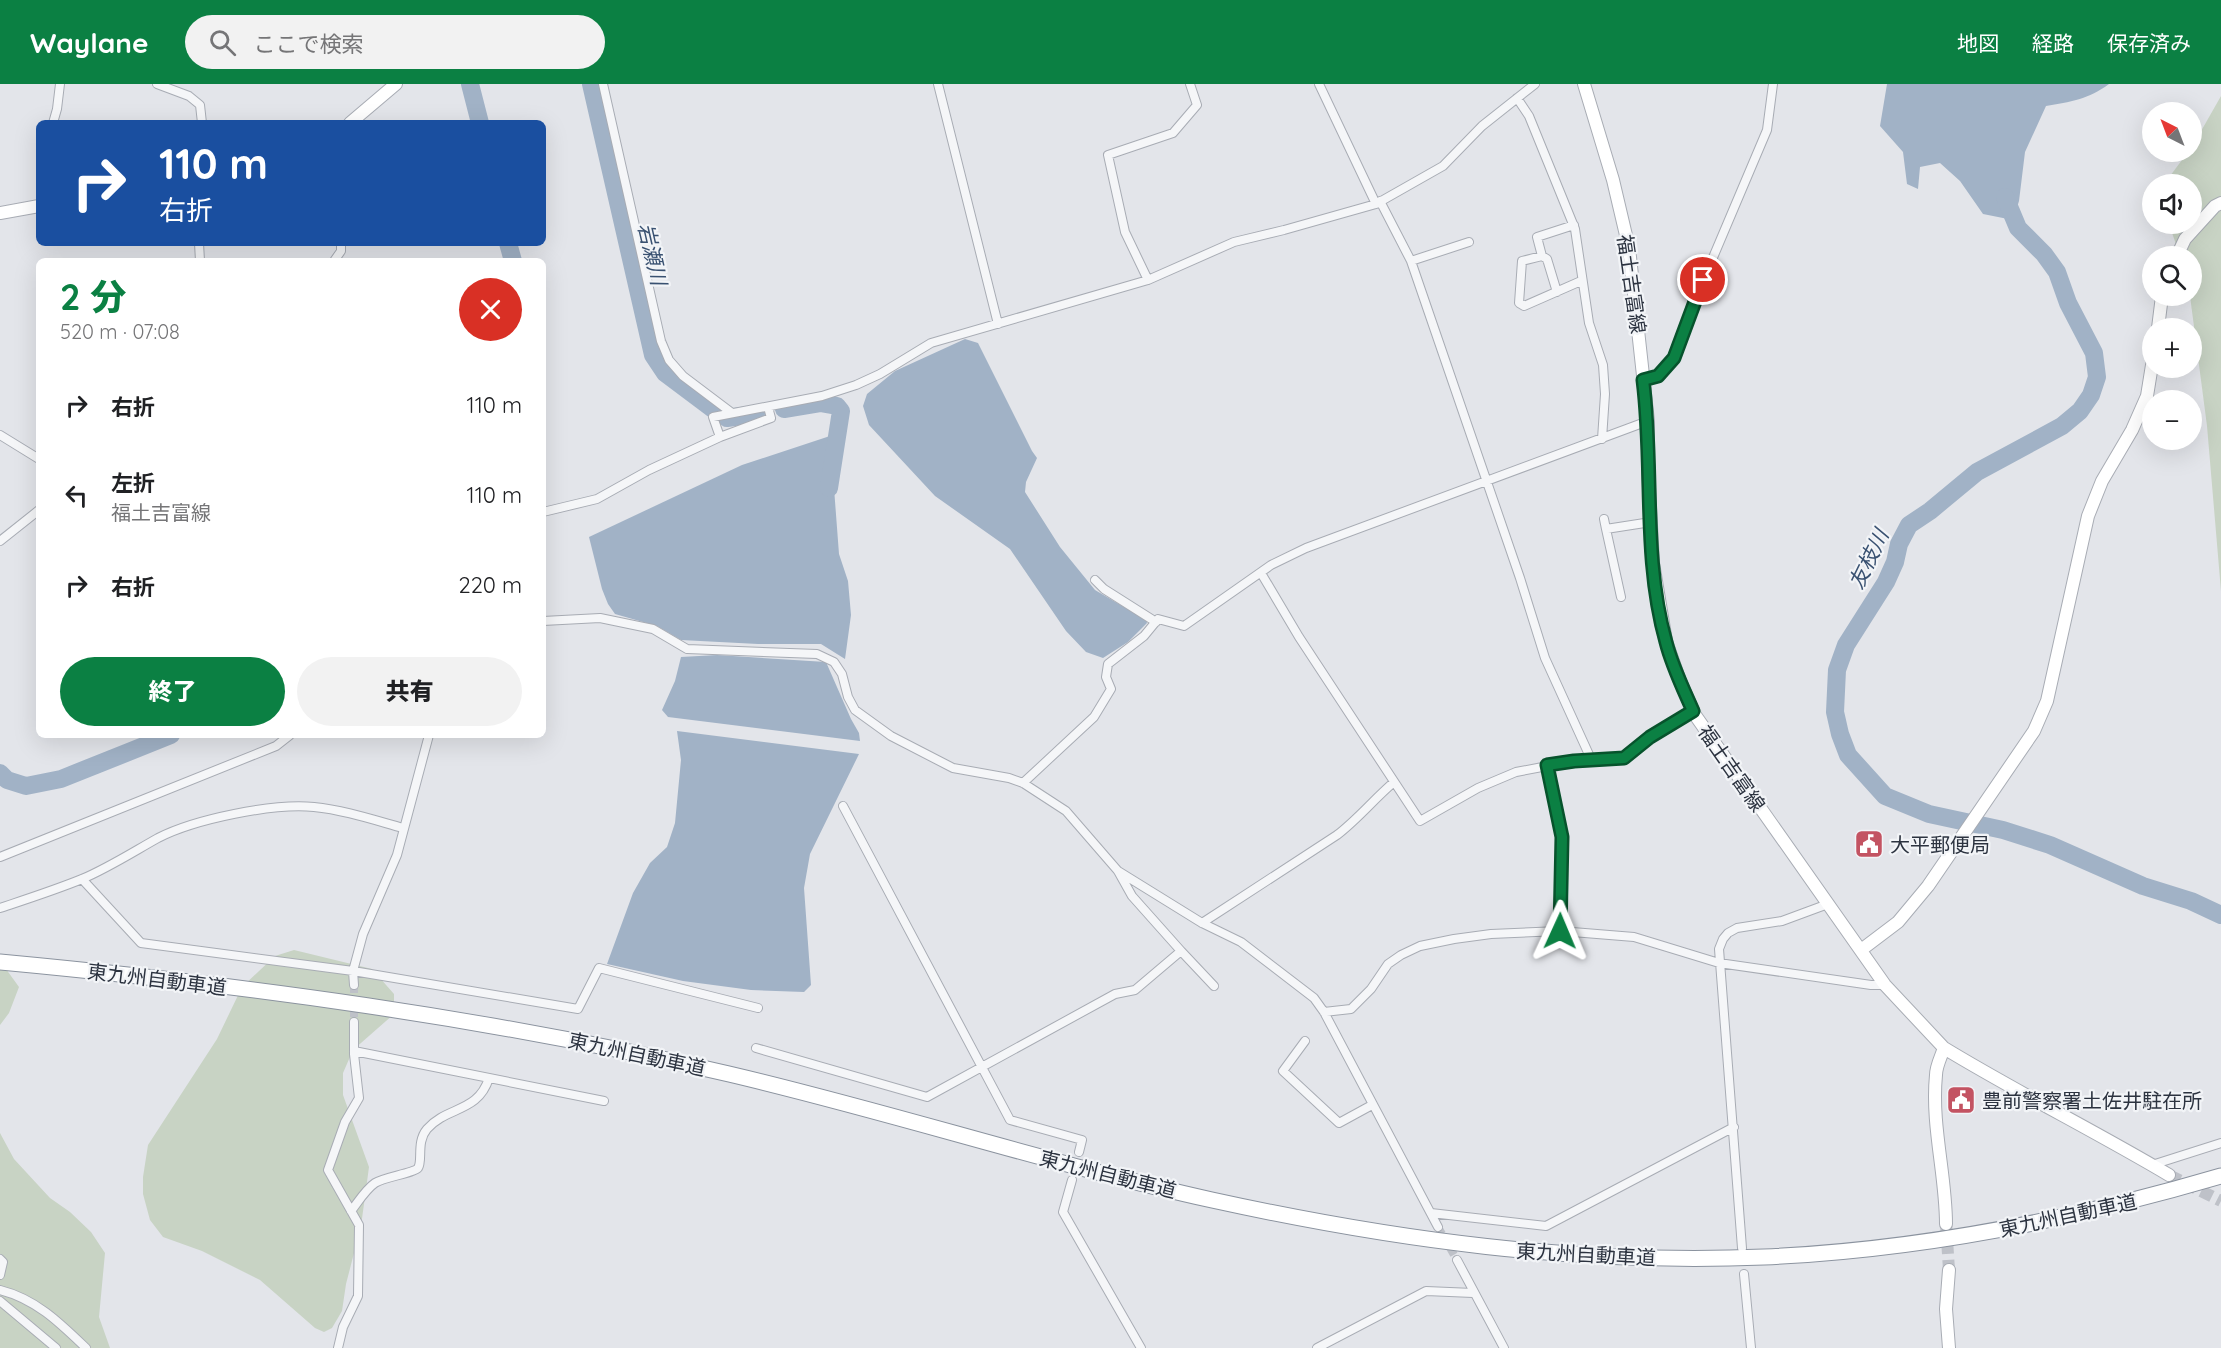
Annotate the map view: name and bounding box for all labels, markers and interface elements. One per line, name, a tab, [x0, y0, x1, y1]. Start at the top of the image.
search box	[185, 15, 605, 69]
text: Waylane	[30, 25, 149, 60]
icon: search	[206, 26, 239, 59]
text: ここで検索	[254, 30, 364, 58]
text: 地図	[1957, 30, 1999, 56]
text: 経路	[2032, 30, 2074, 56]
text: 保存済み	[2107, 30, 2191, 56]
north arrow	[2142, 102, 2202, 162]
map controls	[2142, 102, 2202, 450]
text: 110 m	[159, 137, 268, 190]
icon: right	[60, 144, 138, 222]
button: sound	[2142, 174, 2202, 234]
text: 右折	[159, 193, 213, 227]
water label: 岩瀬川	[633, 220, 673, 290]
street label: 福土吉富線	[1613, 233, 1651, 335]
button: search	[2142, 246, 2202, 306]
pin	[1677, 254, 1728, 305]
icon: arrive	[1686, 263, 1719, 296]
text: 2 分	[60, 274, 127, 319]
button: close	[459, 278, 522, 341]
button: +	[2142, 318, 2202, 378]
text: 520 m · 07:08	[60, 319, 180, 344]
icon: right	[60, 389, 93, 422]
button: −	[2142, 390, 2202, 450]
text: 110 m	[467, 391, 522, 419]
text: 右折	[111, 393, 155, 421]
text: 左折	[111, 469, 155, 497]
icon: left	[60, 479, 93, 512]
text: 110 m	[467, 481, 522, 509]
text: 福土吉富線	[111, 500, 211, 525]
water label: 友枝川	[1843, 523, 1894, 593]
icon: right	[60, 569, 93, 602]
text: 220 m	[458, 571, 522, 599]
text: 右折	[111, 573, 155, 601]
button: 終了	[60, 657, 285, 726]
button: 共有	[297, 657, 522, 726]
street label: 福土吉富線	[1693, 720, 1771, 816]
public building icon: 大平郵便局	[1853, 828, 1885, 860]
place label: 大平郵便局	[1890, 832, 1990, 857]
position arrow	[1528, 899, 1592, 963]
street label: 東九州自動車道	[86, 958, 228, 1000]
street label: 東九州自動車道	[566, 1027, 708, 1081]
public building icon: 豊前警察署土佐井駐在所	[1945, 1084, 1977, 1116]
place label: 豊前警察署土佐井駐在所	[1982, 1088, 2202, 1113]
street label: 東九州自動車道	[1037, 1145, 1179, 1203]
street label: 東九州自動車道	[1997, 1188, 2139, 1242]
street label: 東九州自動車道	[1515, 1238, 1657, 1270]

